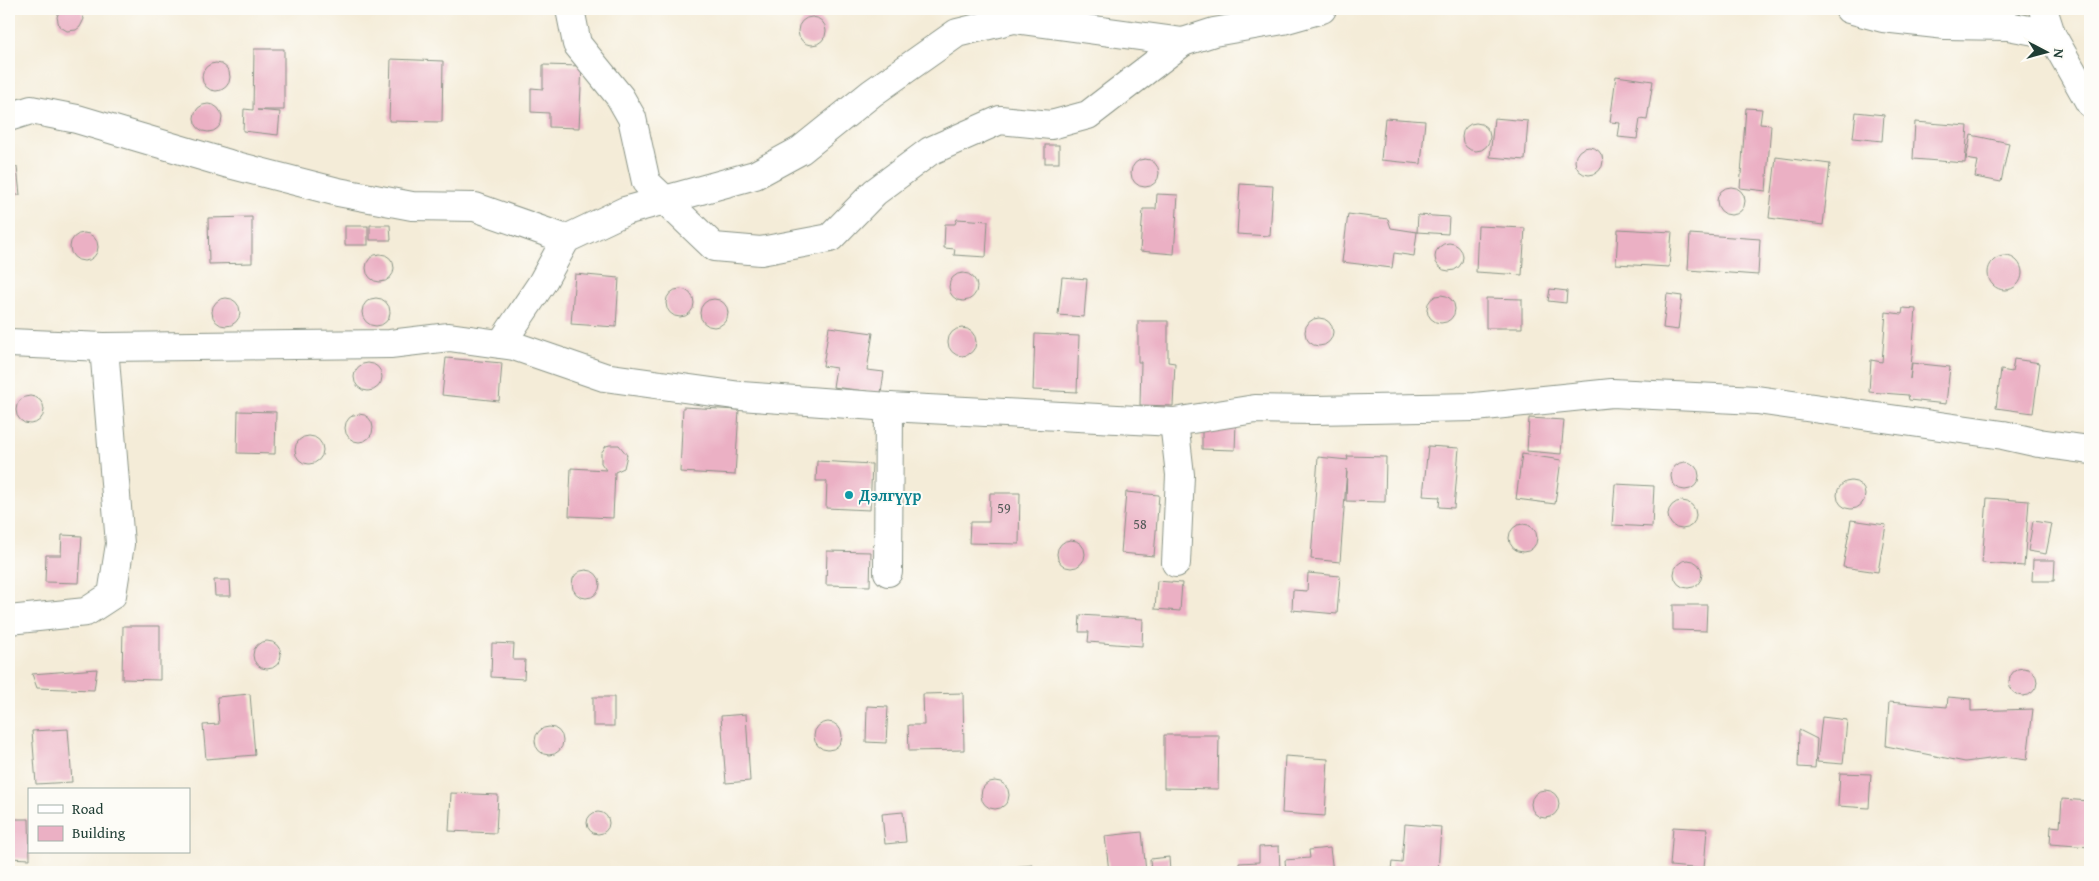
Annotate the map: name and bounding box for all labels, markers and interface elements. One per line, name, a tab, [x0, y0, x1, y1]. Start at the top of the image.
north arrow	[2022, 28, 2072, 78]
text: N	[2048, 48, 2069, 60]
place label: Дэлгүүр	[858, 483, 921, 507]
marker: Дэлгүүр	[843, 489, 855, 501]
house number: 59	[997, 498, 1011, 518]
house number: 58	[1133, 514, 1147, 534]
legend	[28, 788, 190, 854]
text: Road	[72, 798, 103, 819]
text: Building	[72, 822, 126, 843]

